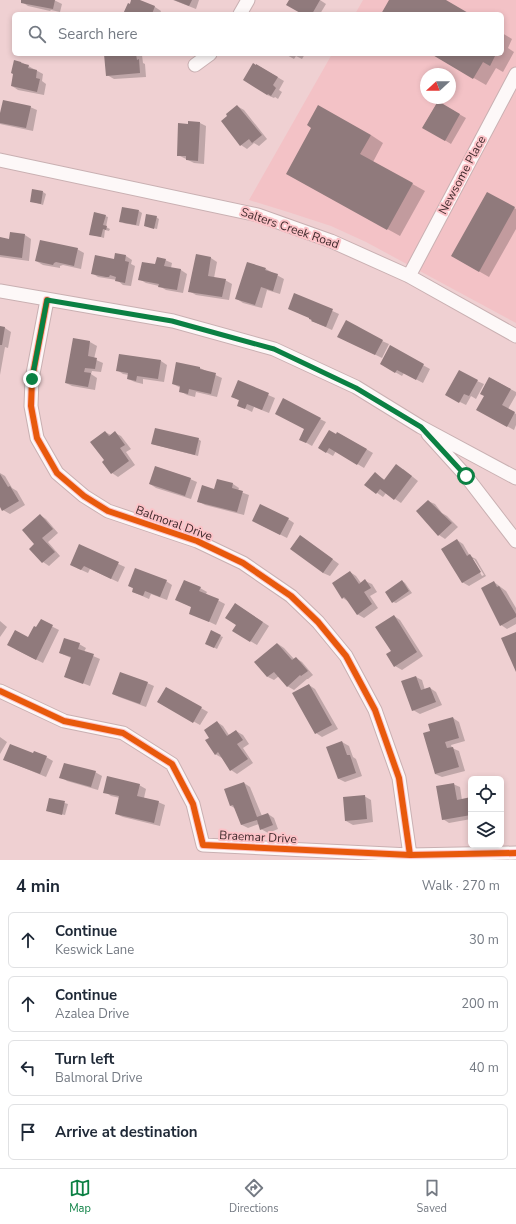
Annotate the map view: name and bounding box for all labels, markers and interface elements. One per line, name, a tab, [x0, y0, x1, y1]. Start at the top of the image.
search box	[12, 12, 504, 56]
icon: search	[26, 23, 48, 45]
text: Search here	[58, 24, 138, 44]
north arrow	[420, 68, 456, 104]
street label: Newsome Place	[435, 133, 489, 217]
street label: Salters Creek Road	[239, 204, 341, 252]
route end	[23, 370, 41, 388]
route start	[457, 467, 475, 485]
street label: Balmoral Drive	[133, 502, 215, 544]
map controls	[468, 776, 504, 848]
button: locate	[468, 776, 504, 812]
button: layers	[468, 812, 504, 848]
street label: Braemar Drive	[219, 827, 297, 847]
text: 4 min	[16, 875, 60, 898]
text: Walk · 270 m	[422, 877, 500, 895]
text: Continue	[55, 921, 117, 941]
icon: ahead	[17, 929, 39, 951]
text: 30 m	[469, 931, 499, 949]
text: Keswick Lane	[55, 941, 134, 959]
text: Continue	[55, 985, 117, 1005]
icon: ahead	[17, 993, 39, 1015]
text: 200 m	[461, 995, 499, 1013]
text: Azalea Drive	[55, 1005, 129, 1023]
text: Turn left	[55, 1049, 114, 1069]
icon: left	[17, 1057, 39, 1079]
text: 40 m	[469, 1059, 499, 1077]
text: Balmoral Drive	[55, 1069, 142, 1087]
icon: arrive	[17, 1121, 39, 1143]
text: Arrive at destination	[55, 1122, 198, 1142]
tab: Map	[69, 1177, 91, 1216]
tab: Directions	[229, 1177, 279, 1216]
tab: Saved	[417, 1177, 447, 1216]

